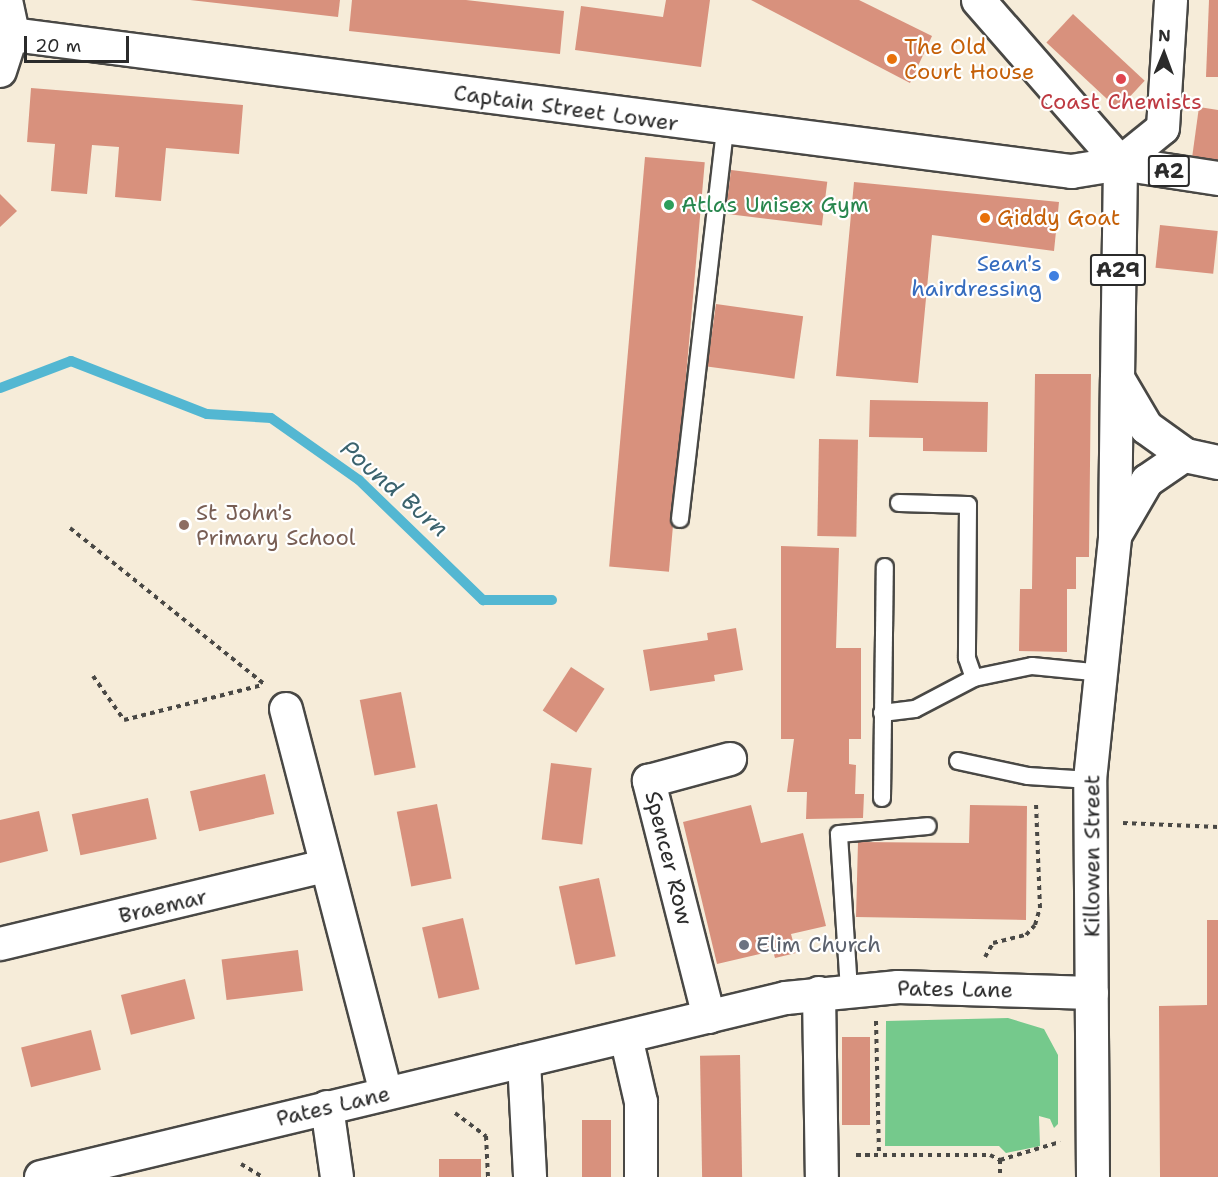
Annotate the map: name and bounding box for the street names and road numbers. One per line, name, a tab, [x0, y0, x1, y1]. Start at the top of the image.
street label: Captain Street Lower	[452, 79, 680, 137]
road number: A2	[1146, 153, 1192, 189]
road number: A29	[1090, 252, 1146, 288]
street label: Killowen Street	[1079, 775, 1105, 937]
street label: Spencer Row	[640, 788, 698, 928]
street label: Braemar	[116, 883, 210, 929]
street label: Pates Lane	[897, 975, 1013, 1003]
street label: Pates Lane	[274, 1080, 392, 1132]

